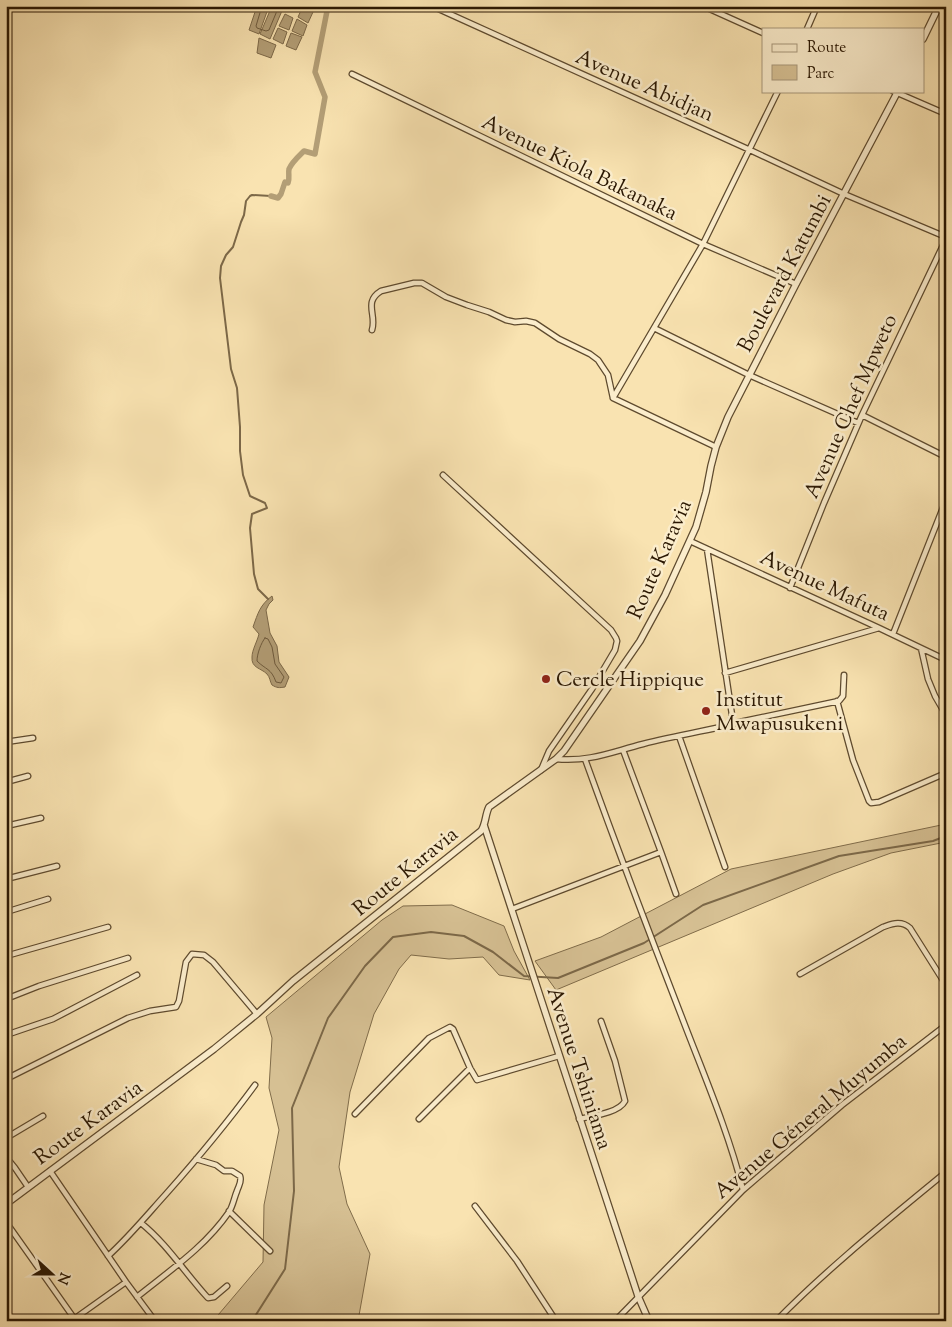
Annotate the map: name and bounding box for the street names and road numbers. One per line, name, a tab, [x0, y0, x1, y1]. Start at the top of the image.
street label: Avenue Abidjan	[570, 43, 718, 131]
street label: Avenue Kiola Bakanaka	[476, 108, 682, 229]
street label: Boulevard Katumbi	[731, 190, 840, 358]
street label: Avenue Chef Mpweto	[798, 310, 906, 504]
street label: Route Karavia	[621, 495, 701, 624]
street label: Avenue Mafuta	[754, 544, 894, 630]
street label: Route Karavia	[347, 820, 466, 924]
street label: Avenue Tshiniama	[538, 984, 619, 1154]
street label: Avenue Géneral Muyumba	[708, 1028, 914, 1207]
street label: Route Karavia	[29, 1074, 150, 1173]

